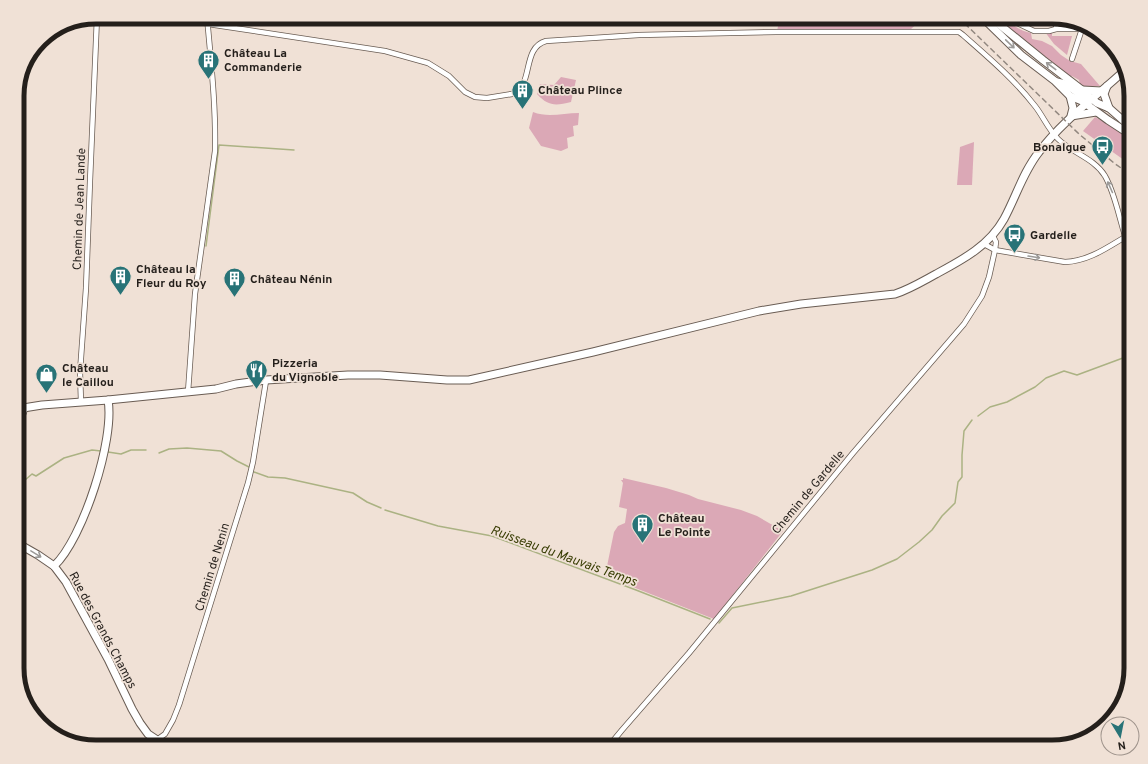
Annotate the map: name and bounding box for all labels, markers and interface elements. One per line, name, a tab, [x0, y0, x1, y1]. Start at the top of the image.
one-way arrow	[1005, 39, 1015, 49]
place label: Château La Commanderie	[224, 46, 302, 76]
building icon: Château La Commanderie	[195, 47, 221, 80]
one-way arrow	[1046, 62, 1057, 71]
building icon: Château Plince	[509, 77, 535, 110]
place label: Château Plince	[538, 83, 623, 99]
bus stop icon: Bonalgue	[1089, 134, 1115, 167]
place label: Bonalgue	[1033, 140, 1086, 156]
street label: Chemin de Jean Lande	[70, 148, 90, 270]
one-way arrow	[1106, 181, 1113, 193]
bus stop icon: Gardelle	[1002, 222, 1028, 255]
place label: Gardelle	[1030, 228, 1077, 244]
one-way arrow	[1027, 253, 1040, 261]
place label: Château la Fleur du Roy	[136, 262, 207, 292]
building icon: Château la Fleur du Roy	[107, 263, 133, 296]
building icon: Château Nénin	[221, 266, 247, 299]
place label: Château Nénin	[250, 272, 332, 288]
place label: Pizzeria du Vignoble	[272, 356, 338, 386]
restaurant icon: Pizzeria du Vignoble	[244, 357, 270, 390]
place label: Château le Caillou	[62, 361, 114, 391]
shop icon: Château le Caillou	[33, 362, 59, 395]
street label: Chemin de Gardelle	[769, 447, 849, 538]
place label: Château Le Pointe	[658, 511, 711, 541]
building icon: Château Le Pointe	[629, 512, 655, 545]
street label: Chemin de Nenin	[192, 521, 234, 614]
water label: Ruisseau du Mauvais Temps	[488, 523, 639, 591]
one-way arrow	[30, 551, 42, 559]
street label: Rue des Grands Champs	[64, 569, 140, 692]
north arrow	[1100, 716, 1140, 756]
text: N	[1116, 737, 1127, 752]

